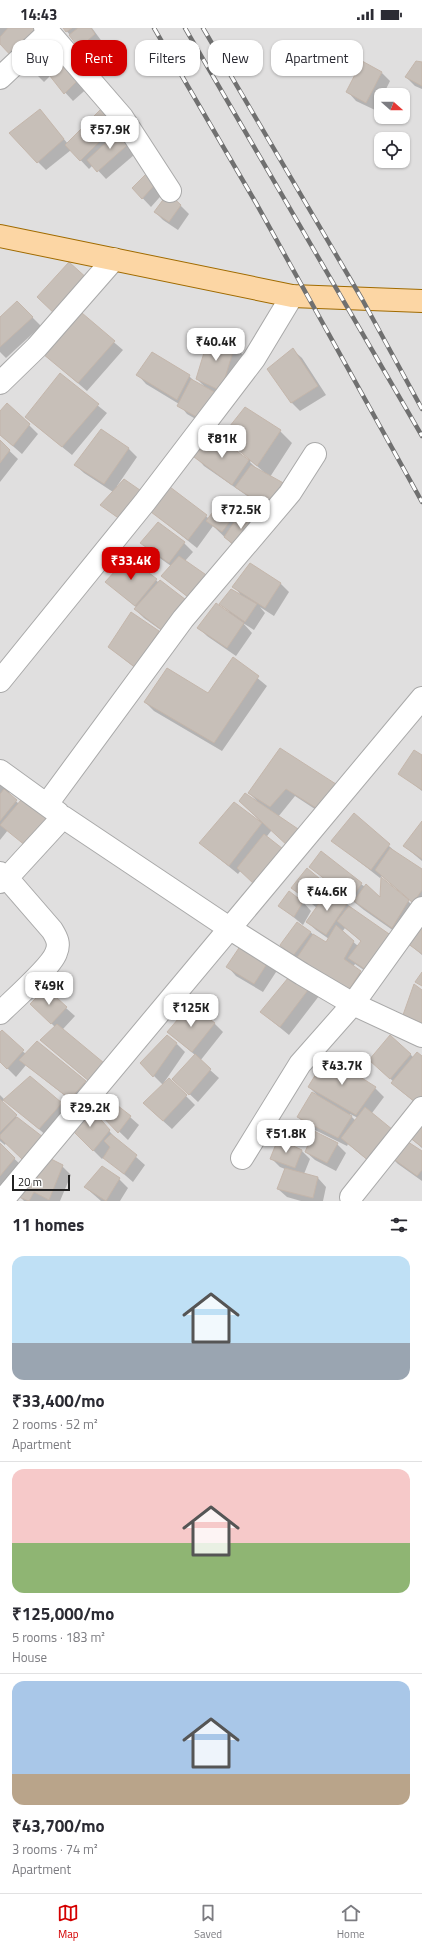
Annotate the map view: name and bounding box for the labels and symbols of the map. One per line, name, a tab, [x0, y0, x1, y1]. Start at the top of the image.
north arrow	[374, 88, 410, 124]
pin: ₹57.9K	[77, 116, 143, 150]
pin: ₹40.4K	[183, 328, 249, 362]
pin: ₹81K	[198, 425, 246, 459]
pin: ₹72.5K	[208, 496, 274, 530]
pin: ₹33.4K	[98, 547, 164, 581]
pin: ₹44.6K	[294, 878, 360, 912]
pin: ₹49K	[25, 972, 73, 1006]
pin: ₹125K	[163, 994, 219, 1028]
pin: ₹43.7K	[309, 1052, 375, 1086]
pin: ₹29.2K	[57, 1094, 123, 1128]
pin: ₹51.8K	[253, 1120, 319, 1154]
scale bar	[12, 1173, 70, 1192]

